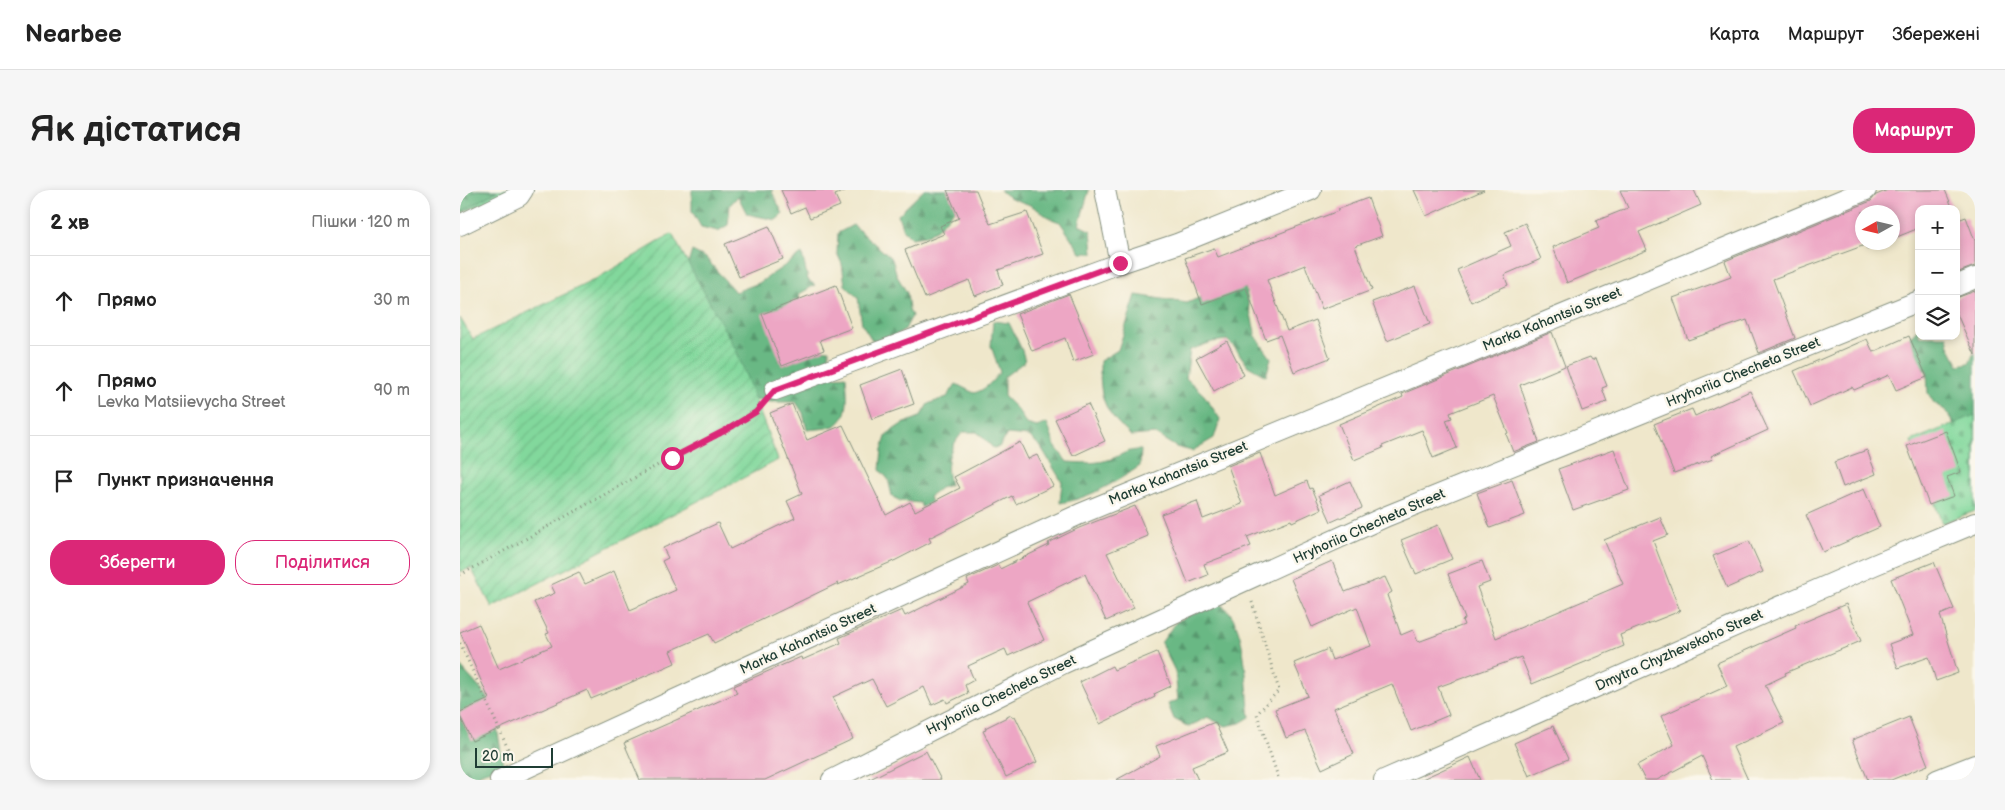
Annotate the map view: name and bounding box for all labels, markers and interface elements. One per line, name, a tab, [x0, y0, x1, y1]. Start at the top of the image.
text: Nearbee	[25, 20, 122, 49]
text: Карта	[1709, 24, 1760, 45]
text: Маршрут	[1788, 24, 1864, 45]
text: Збережені	[1892, 24, 1980, 45]
button: Маршрут	[1853, 108, 1975, 153]
text: Як дістатися	[30, 109, 242, 152]
north arrow	[1855, 205, 1900, 250]
map controls	[1915, 205, 1960, 340]
button: +	[1915, 205, 1960, 250]
text: 2 хв	[50, 210, 89, 235]
text: Пішки · 120 m	[311, 213, 410, 232]
button: −	[1915, 250, 1960, 295]
route end	[1109, 252, 1132, 275]
street label: Marka Kahantsia Street	[1480, 283, 1624, 355]
icon: ahead	[50, 287, 78, 315]
text: Прямо	[97, 289, 157, 312]
text: 30 m	[373, 291, 410, 310]
button: layers	[1915, 295, 1960, 340]
street label: Hryhoriia Checheta Street	[1664, 333, 1823, 411]
text: Прямо	[97, 370, 157, 393]
icon: ahead	[50, 377, 78, 405]
text: 90 m	[374, 381, 410, 400]
text: Levka Matsiievycha Street	[97, 393, 285, 412]
street label: Marka Kahantsia Street	[1106, 437, 1250, 509]
route start	[661, 447, 684, 470]
icon: arrive	[50, 467, 78, 495]
text: Пункт призначення	[97, 469, 274, 492]
street label: Hryhoriia Checheta Street	[1290, 484, 1448, 567]
button: Зберегти	[50, 540, 225, 585]
button: Поділитися	[235, 540, 410, 585]
street label: Marka Kahantsia Street	[737, 600, 879, 678]
street label: Dmytra Chyzhevskoho Street	[1593, 605, 1766, 695]
street label: Hryhoriia Checheta Street	[923, 651, 1079, 739]
scale bar	[475, 745, 552, 768]
text: 20 m	[482, 748, 514, 765]

